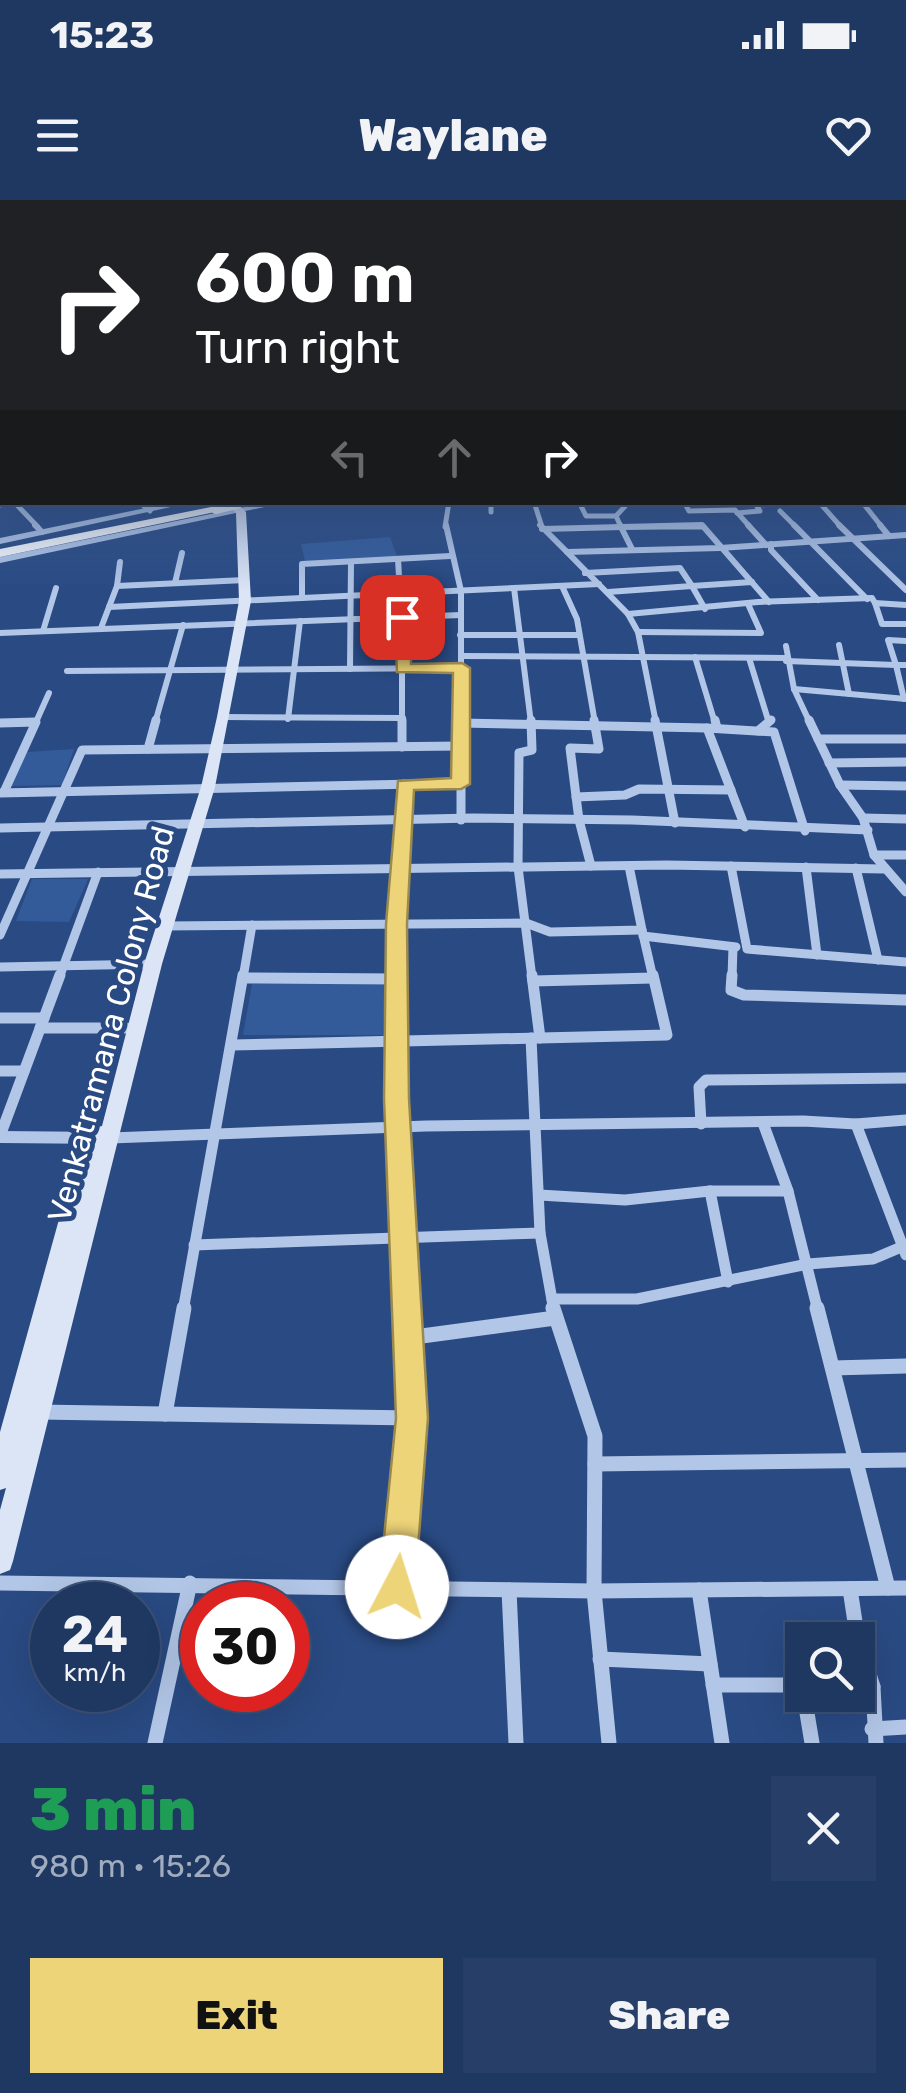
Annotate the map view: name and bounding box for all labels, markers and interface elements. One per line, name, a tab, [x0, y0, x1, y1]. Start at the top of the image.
text: 15:23	[50, 12, 154, 58]
icon: menu	[30, 108, 85, 163]
icon: heart	[821, 108, 876, 163]
text: Waylane	[358, 109, 548, 162]
text: 600 m	[195, 237, 415, 320]
icon: right	[30, 240, 160, 370]
text: Turn right	[195, 321, 399, 374]
icon: left	[322, 430, 377, 485]
icon: ahead	[427, 430, 482, 485]
icon: right	[532, 430, 587, 485]
pin	[360, 575, 445, 660]
icon: arrive	[375, 590, 430, 645]
street label: Venkatramana Colony Road	[40, 822, 182, 1226]
position arrow	[345, 1535, 449, 1639]
speed limit sign: 30	[180, 1582, 310, 1712]
text: 24	[62, 1605, 128, 1665]
map controls	[785, 1622, 875, 1712]
button: search	[785, 1622, 875, 1712]
text: km/h	[64, 1658, 126, 1687]
text: 3 min	[30, 1774, 196, 1845]
button: close	[771, 1776, 876, 1881]
text: 980 m · 15:26	[30, 1847, 231, 1885]
button: Exit	[30, 1958, 443, 2073]
button: Share	[463, 1958, 876, 2073]

